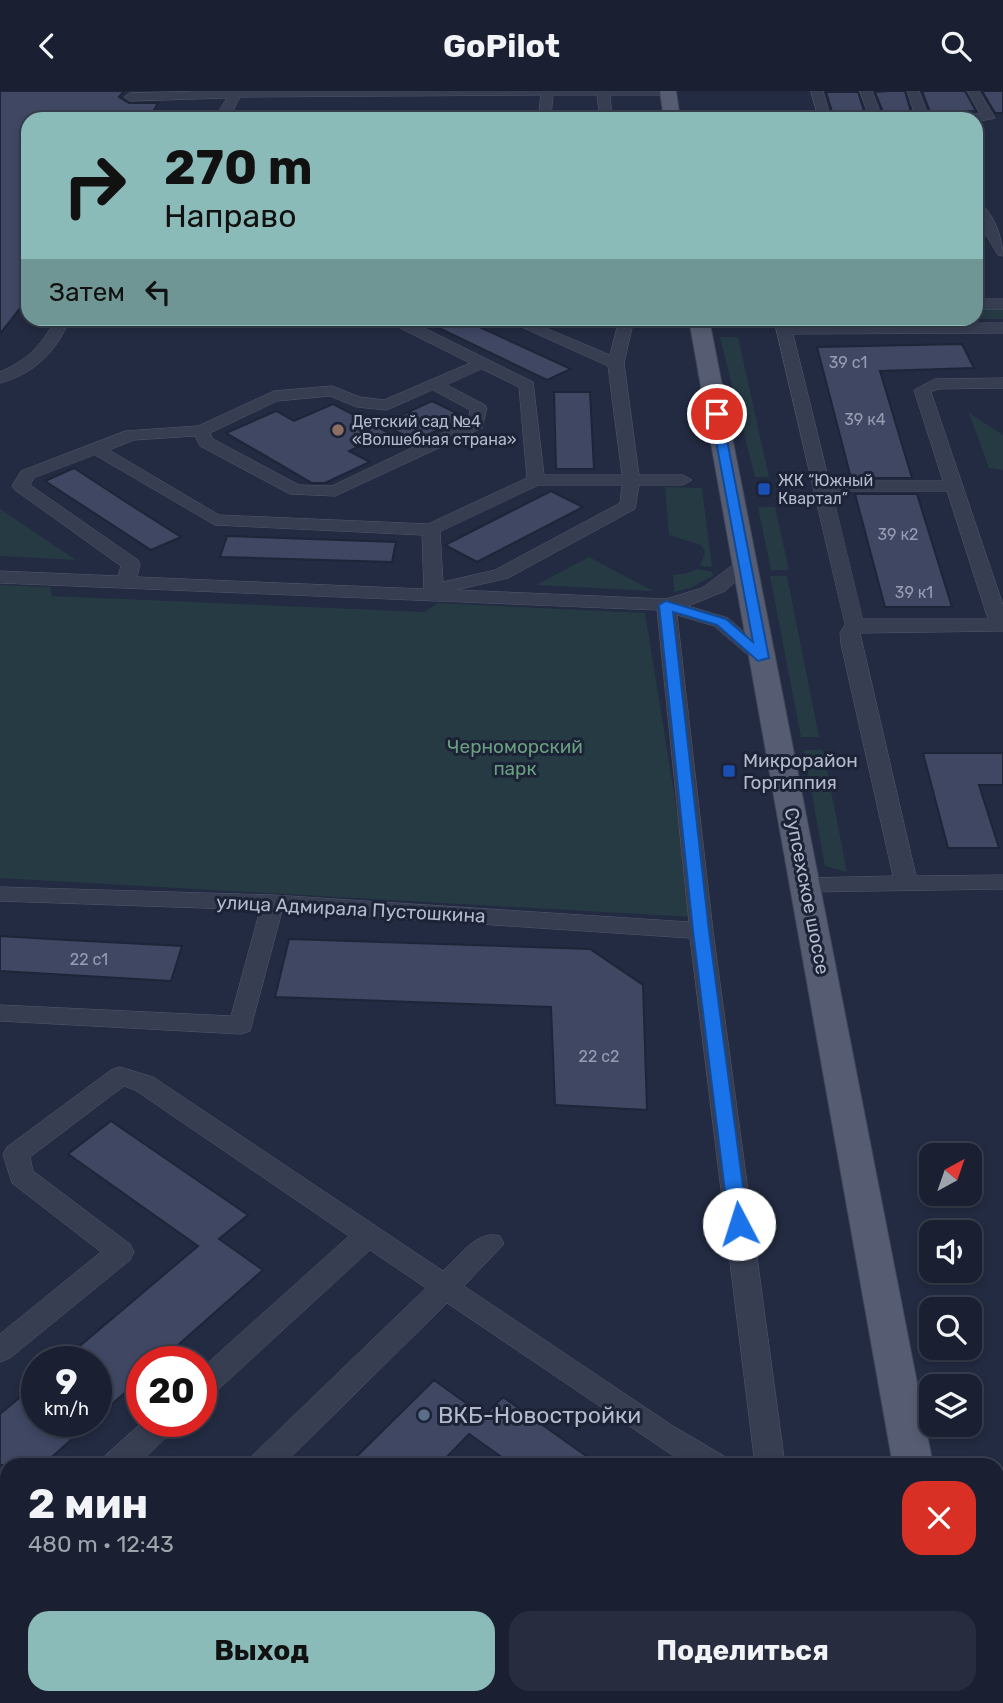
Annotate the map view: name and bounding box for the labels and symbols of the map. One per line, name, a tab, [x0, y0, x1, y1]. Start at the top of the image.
house number: 39 с1	[829, 353, 867, 372]
pin	[687, 384, 747, 444]
house number: 39 к4	[844, 410, 886, 429]
place label: Детский сад №4 «Волшебная страна»	[352, 412, 517, 449]
marker: Детский сад №4 «Волшебная страна»	[330, 422, 346, 438]
place label: ЖК “Южный Квартал”	[778, 471, 873, 508]
marker: ЖК “Южный Квартал”	[756, 481, 772, 497]
house number: 39 к2	[878, 525, 919, 544]
house number: 39 к1	[895, 583, 933, 602]
park label: Черноморский парк	[447, 735, 583, 780]
place label: Микрорайон Горгиппия	[743, 749, 858, 794]
marker: Микрорайон Горгиппия	[721, 763, 737, 779]
street label: Супсехское шоссе	[780, 806, 834, 976]
street label: улица Адмирала Пустошкина	[216, 890, 486, 928]
house number: 22 с1	[70, 950, 108, 969]
house number: 22 с2	[579, 1047, 619, 1066]
north arrow	[919, 1143, 982, 1206]
position arrow	[702, 1187, 776, 1261]
speed limit sign: 20	[126, 1346, 217, 1437]
place label: ВКБ-Новостройки	[438, 1401, 641, 1429]
marker: ВКБ-Новостройки	[416, 1407, 432, 1423]

